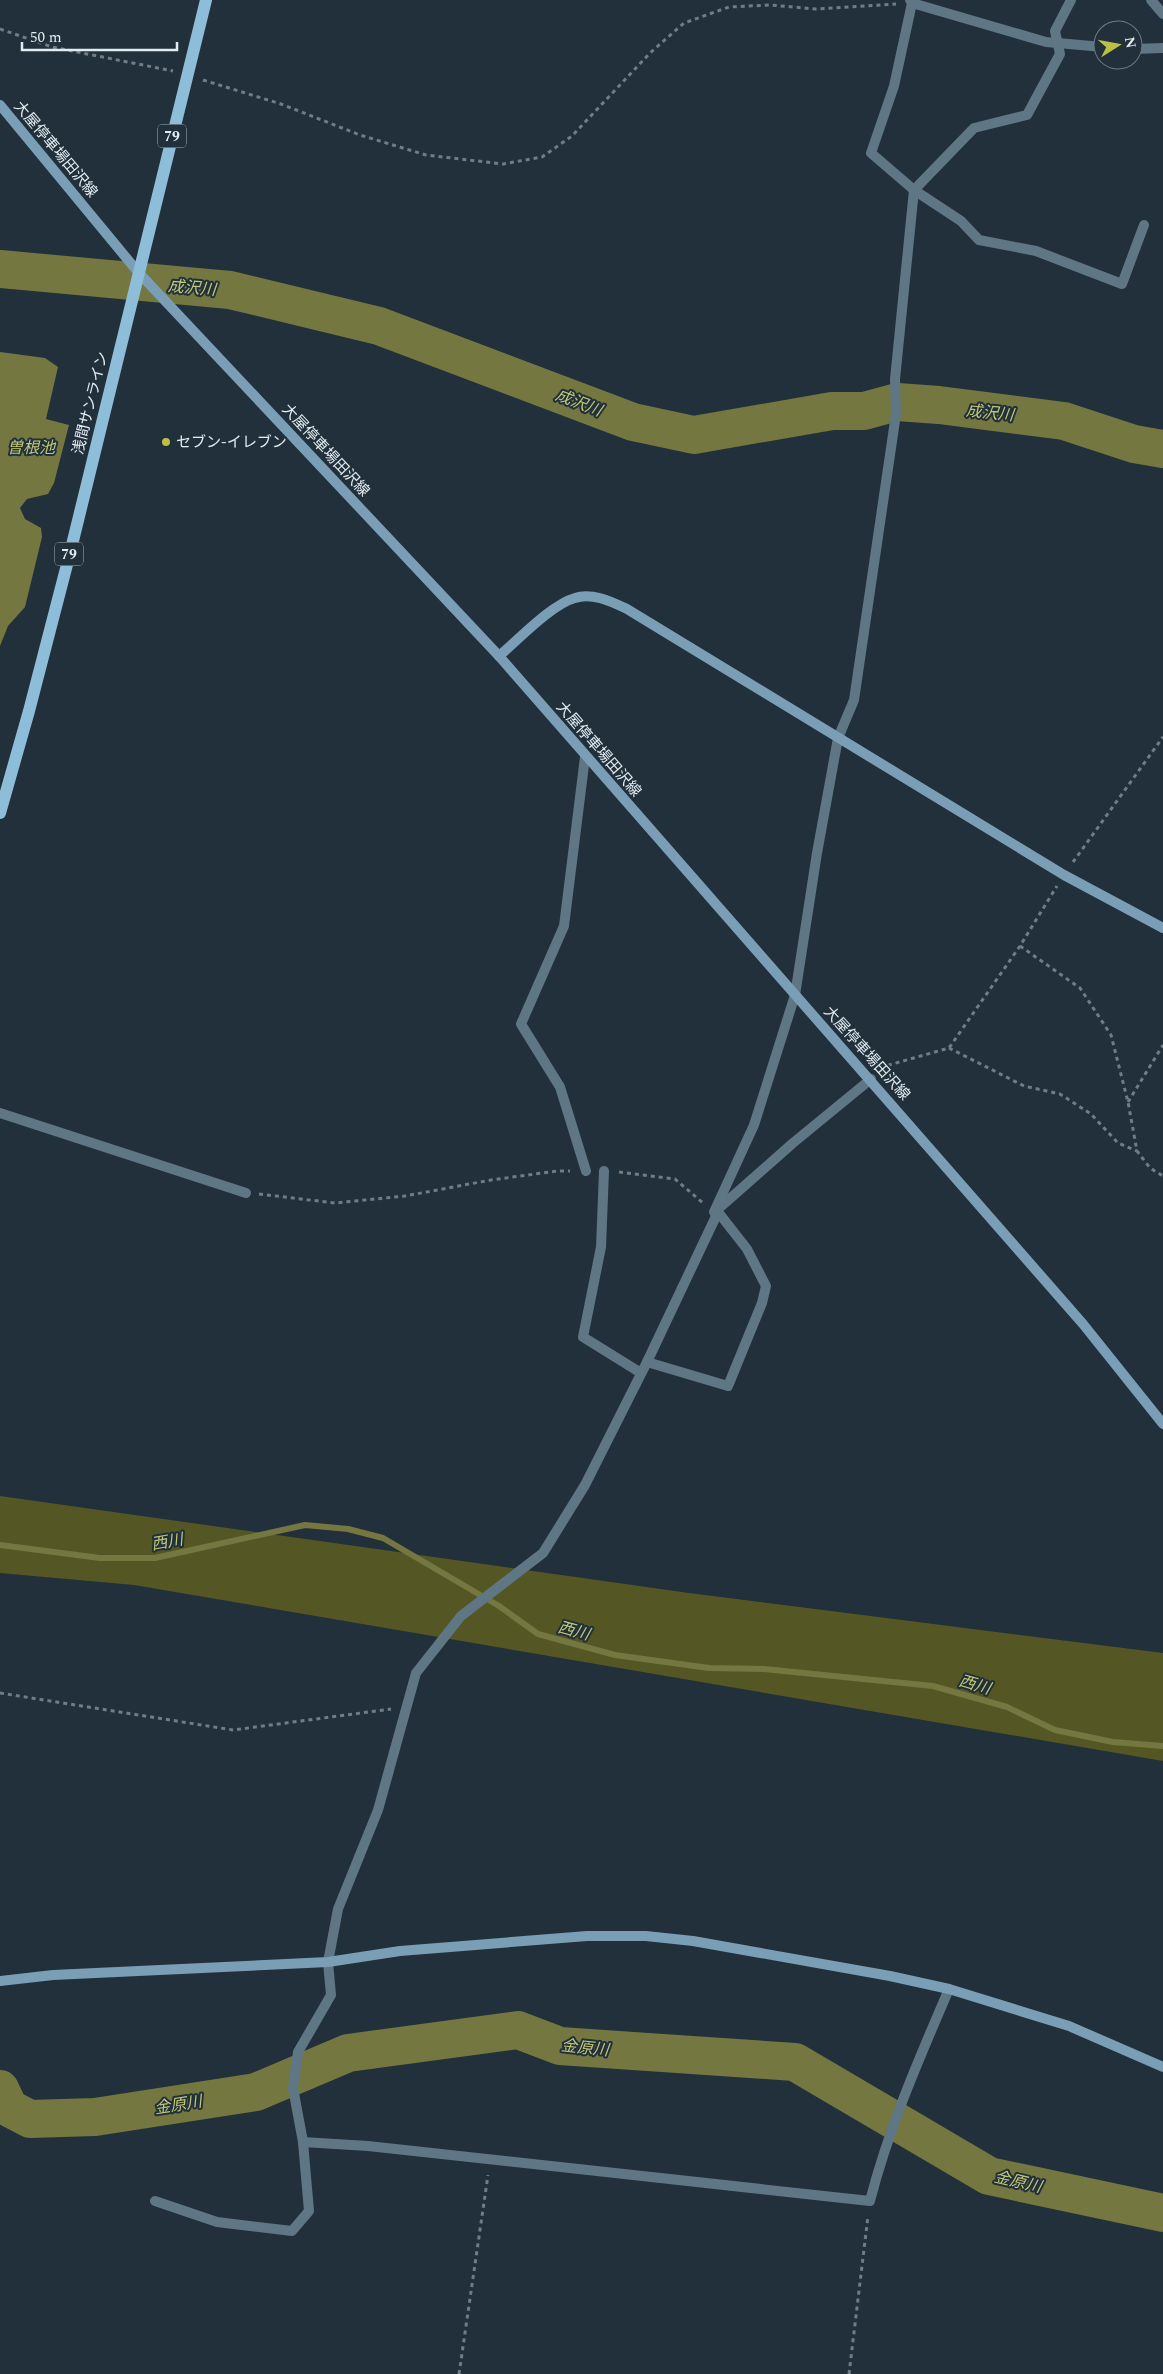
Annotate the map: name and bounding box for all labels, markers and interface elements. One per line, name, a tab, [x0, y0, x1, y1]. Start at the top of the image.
scale bar	[22, 20, 178, 52]
north arrow	[1093, 20, 1143, 70]
text: 50 m	[30, 26, 62, 49]
text: N	[1119, 35, 1142, 50]
street label: 大屋停車場田沢線	[8, 96, 103, 203]
road number: 79	[158, 124, 186, 148]
water label: 成沢川	[167, 274, 219, 302]
street label: 浅間サンライン	[67, 349, 114, 457]
water label: 成沢川	[552, 383, 607, 423]
street label: 大屋停車場田沢線	[276, 399, 375, 502]
water label: 成沢川	[965, 399, 1017, 428]
place label: セブン-イレブン	[176, 431, 287, 454]
water label: 曽根池	[7, 436, 57, 460]
marker: セブン-イレブン	[160, 436, 172, 448]
road number: 79	[55, 542, 83, 566]
street label: 大屋停車場田沢線	[551, 696, 647, 802]
street label: 大屋停車場田沢線	[818, 1001, 915, 1106]
water label: 西川	[149, 1527, 187, 1557]
water label: 西川	[555, 1615, 594, 1647]
water label: 西川	[956, 1669, 995, 1701]
water label: 金原川	[560, 2034, 612, 2063]
water label: 金原川	[153, 2089, 206, 2121]
water label: 金原川	[992, 2165, 1046, 2200]

